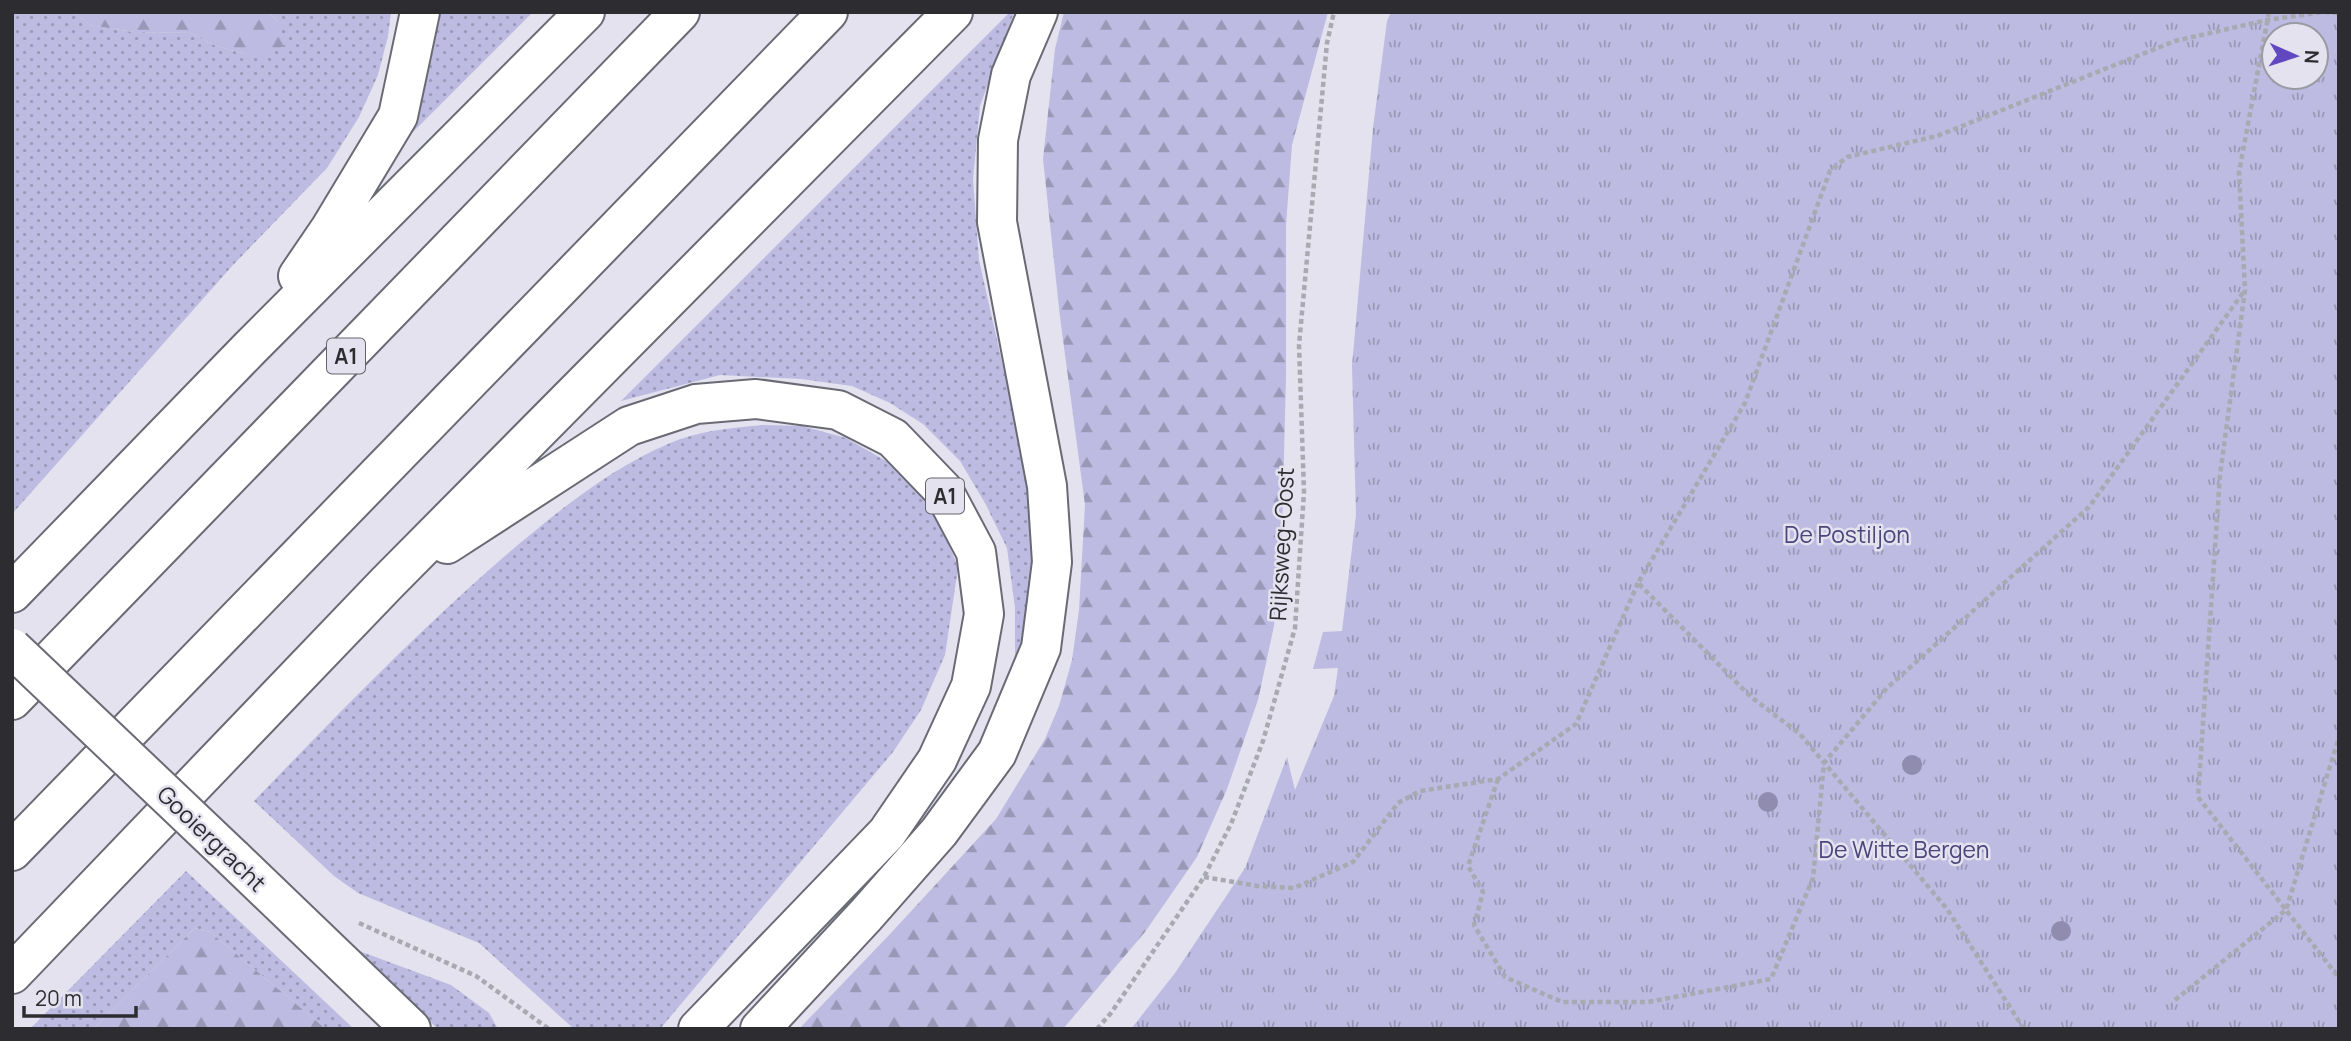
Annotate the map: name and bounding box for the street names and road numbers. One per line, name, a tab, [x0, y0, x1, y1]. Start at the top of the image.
road number: A1	[327, 338, 365, 374]
street label: Rijksweg-Oost	[1261, 466, 1301, 622]
road number: A1	[926, 478, 964, 514]
street label: Gooiergracht	[151, 778, 273, 898]

